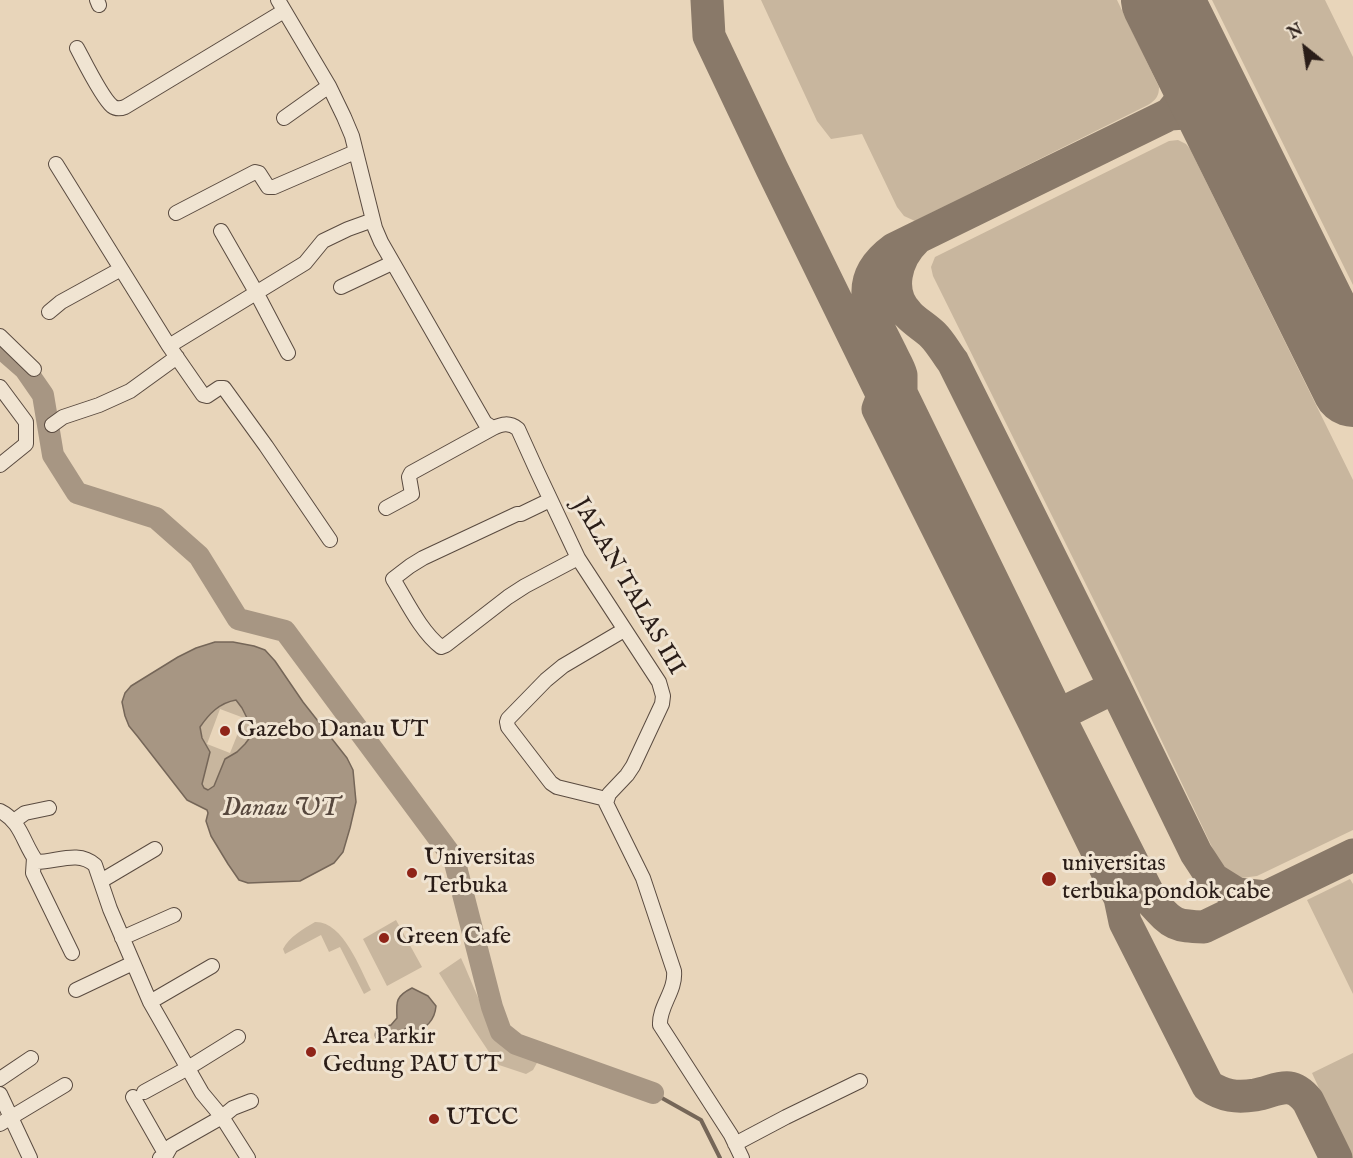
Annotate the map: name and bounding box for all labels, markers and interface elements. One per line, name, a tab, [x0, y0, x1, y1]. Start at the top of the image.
north arrow	[1275, 18, 1335, 78]
text: N	[1285, 20, 1307, 45]
street label: JALAN TALAS III	[565, 493, 689, 681]
place label: Gazebo Danau UT	[237, 717, 428, 745]
marker: Gazebo Danau UT	[218, 724, 232, 738]
water label: Danau UT	[222, 794, 340, 826]
place label: Universitas Terbuka	[424, 845, 535, 901]
place label: universitas terbuka pondok cabe	[1062, 851, 1271, 907]
marker: Universitas Terbuka	[405, 866, 419, 880]
marker: universitas terbuka pondok cabe	[1040, 870, 1058, 888]
place label: Green Cafe	[396, 924, 511, 952]
marker: Green Cafe	[377, 931, 391, 945]
place label: Area Parkir Gedung PAU UT	[323, 1024, 502, 1080]
marker: Area Parkir Gedung PAU UT	[304, 1045, 318, 1059]
place label: UTCC	[446, 1105, 518, 1133]
marker: UTCC	[427, 1112, 441, 1126]

